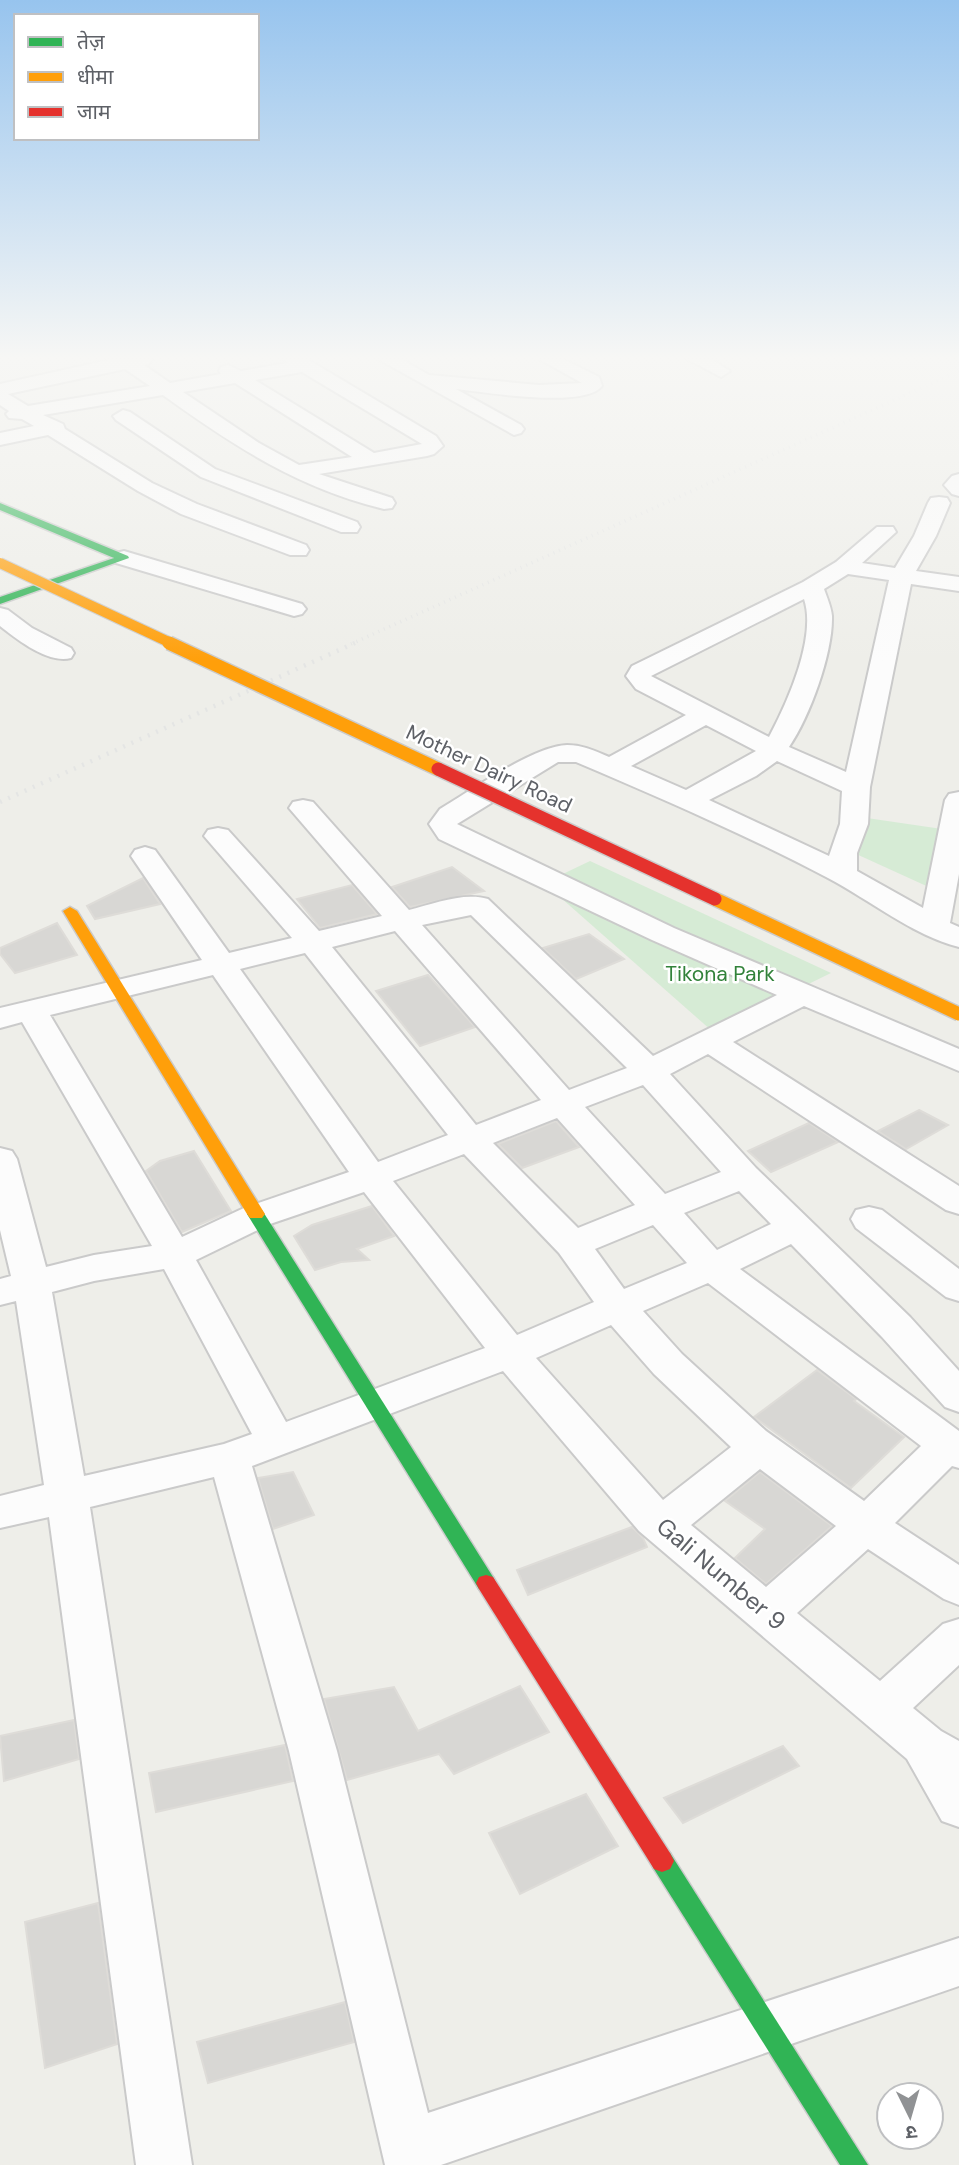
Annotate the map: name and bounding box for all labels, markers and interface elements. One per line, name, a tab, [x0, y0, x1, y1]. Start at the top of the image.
legend	[14, 14, 259, 140]
text: तेज़	[77, 28, 105, 56]
text: धीमा	[77, 63, 114, 91]
text: जाम	[77, 98, 111, 126]
street label: Mother Dairy Road	[401, 718, 577, 820]
park label: Tikona Park	[665, 960, 775, 988]
street label: Gali Number 9	[650, 1510, 792, 1637]
north arrow	[875, 2081, 945, 2151]
text: उ	[904, 2119, 918, 2145]

